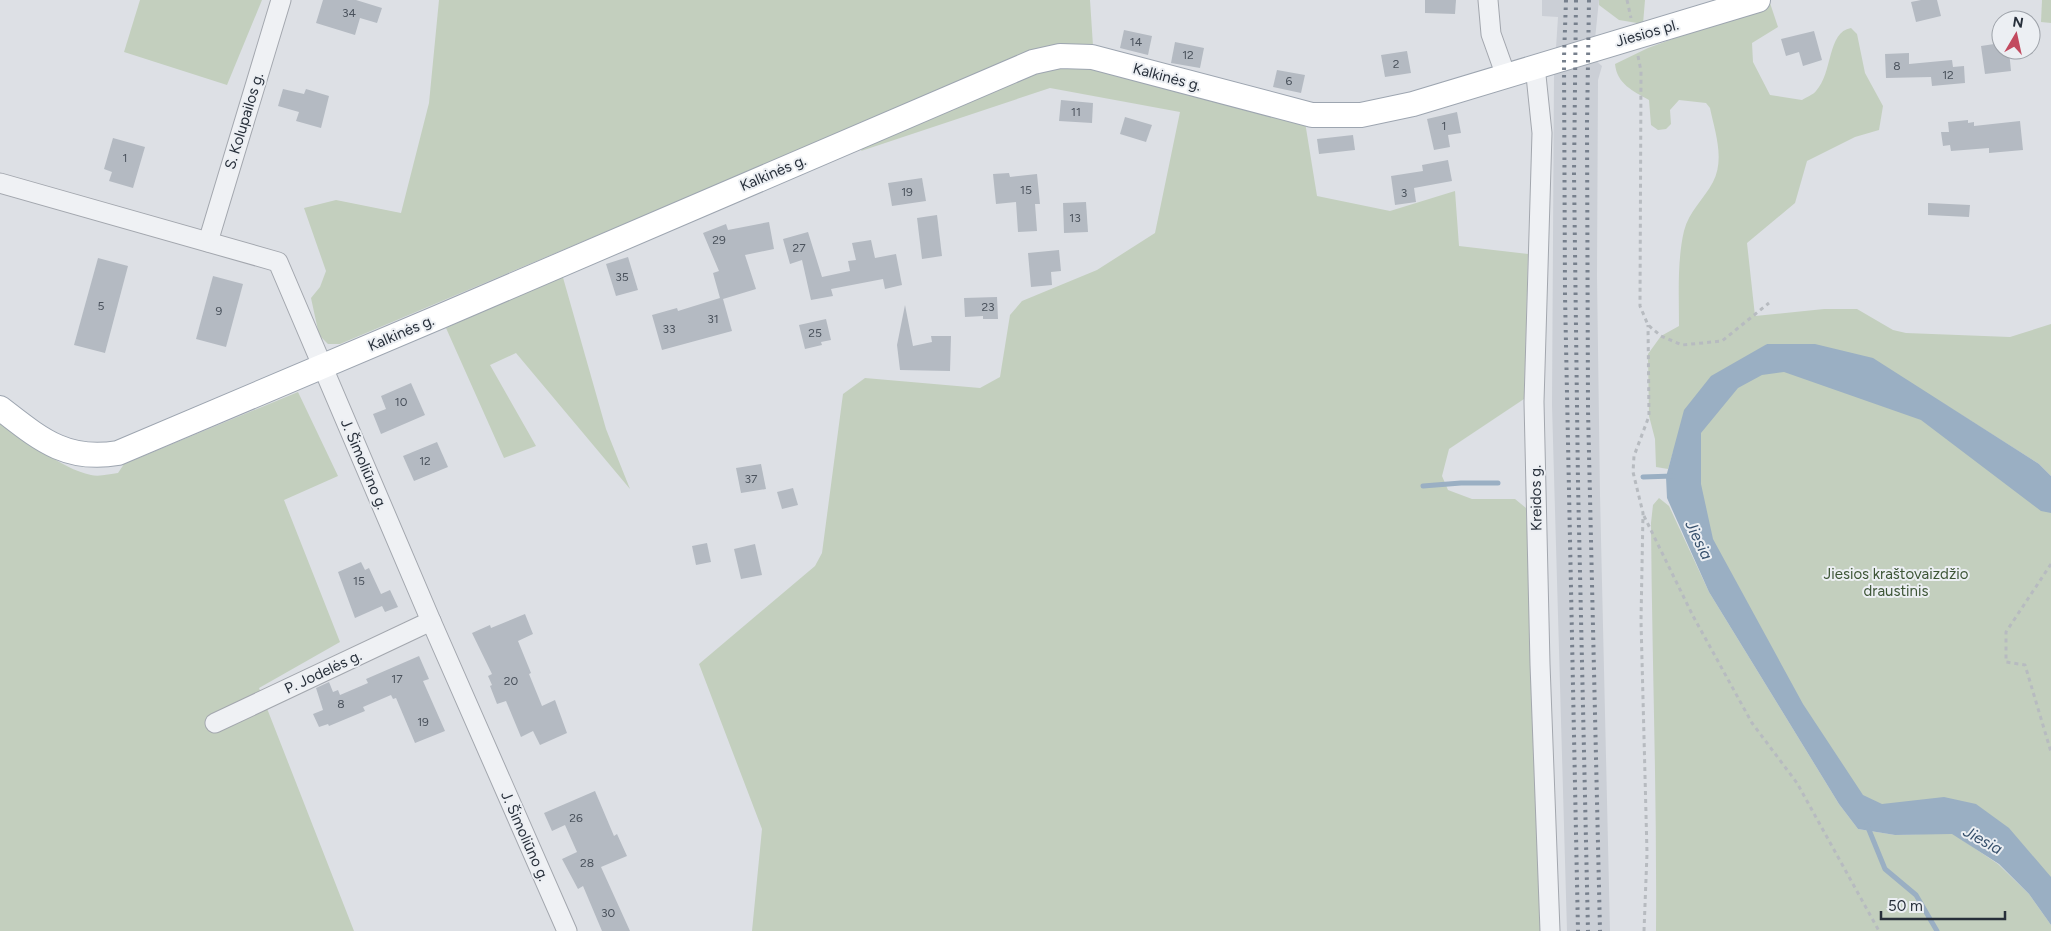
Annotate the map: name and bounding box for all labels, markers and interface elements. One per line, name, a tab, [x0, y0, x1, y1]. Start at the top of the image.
house number: 34	[342, 6, 357, 20]
north arrow	[1991, 10, 2041, 60]
text: N	[2011, 13, 2025, 32]
street label: Jiesios pl.	[1613, 15, 1681, 51]
house number: 14	[1130, 35, 1143, 49]
house number: 12	[1182, 48, 1194, 62]
house number: 2	[1393, 57, 1399, 71]
street label: Kalkinės g.	[1131, 59, 1203, 95]
house number: 8	[1893, 59, 1901, 73]
house number: 12	[1942, 68, 1954, 82]
street label: S. Kolupailos g.	[221, 71, 267, 171]
house number: 6	[1286, 74, 1293, 88]
house number: 11	[1071, 105, 1081, 119]
house number: 1	[1442, 119, 1446, 133]
house number: 1	[123, 151, 127, 165]
street label: Kalkinės g.	[737, 151, 809, 195]
house number: 15	[1020, 183, 1032, 197]
house number: 19	[901, 185, 913, 199]
house number: 3	[1401, 186, 1407, 200]
house number: 13	[1069, 211, 1081, 225]
house number: 29	[712, 233, 726, 247]
house number: 27	[792, 241, 806, 255]
house number: 35	[615, 270, 629, 284]
house number: 5	[98, 299, 105, 313]
house number: 23	[981, 300, 995, 314]
house number: 9	[216, 304, 223, 318]
street label: Kalkinės g.	[365, 311, 437, 355]
house number: 31	[707, 312, 719, 326]
house number: 33	[662, 322, 676, 336]
house number: 25	[808, 326, 822, 340]
house number: 10	[395, 395, 408, 409]
street label: J. Šimoliūno g.	[337, 416, 391, 512]
house number: 12	[419, 454, 431, 468]
street label: Kreidos g.	[1526, 465, 1546, 531]
house number: 37	[745, 472, 758, 486]
water label: Jiesia	[1681, 516, 1717, 563]
park label: Jiesios kraštovaizdžio draustinis	[1824, 565, 1969, 600]
house number: 15	[353, 574, 365, 588]
street label: P. Jodelės g.	[282, 646, 364, 698]
house number: 17	[391, 672, 403, 686]
house number: 20	[504, 674, 519, 688]
house number: 8	[337, 697, 345, 711]
house number: 19	[417, 715, 429, 729]
street label: J. Šimoliūno g.	[497, 788, 553, 884]
house number: 26	[569, 811, 583, 825]
water label: Jiesia	[1959, 821, 2006, 858]
house number: 28	[580, 856, 594, 870]
scale bar	[1881, 888, 2005, 920]
text: 50 m	[1888, 897, 1923, 915]
house number: 30	[601, 906, 615, 920]

